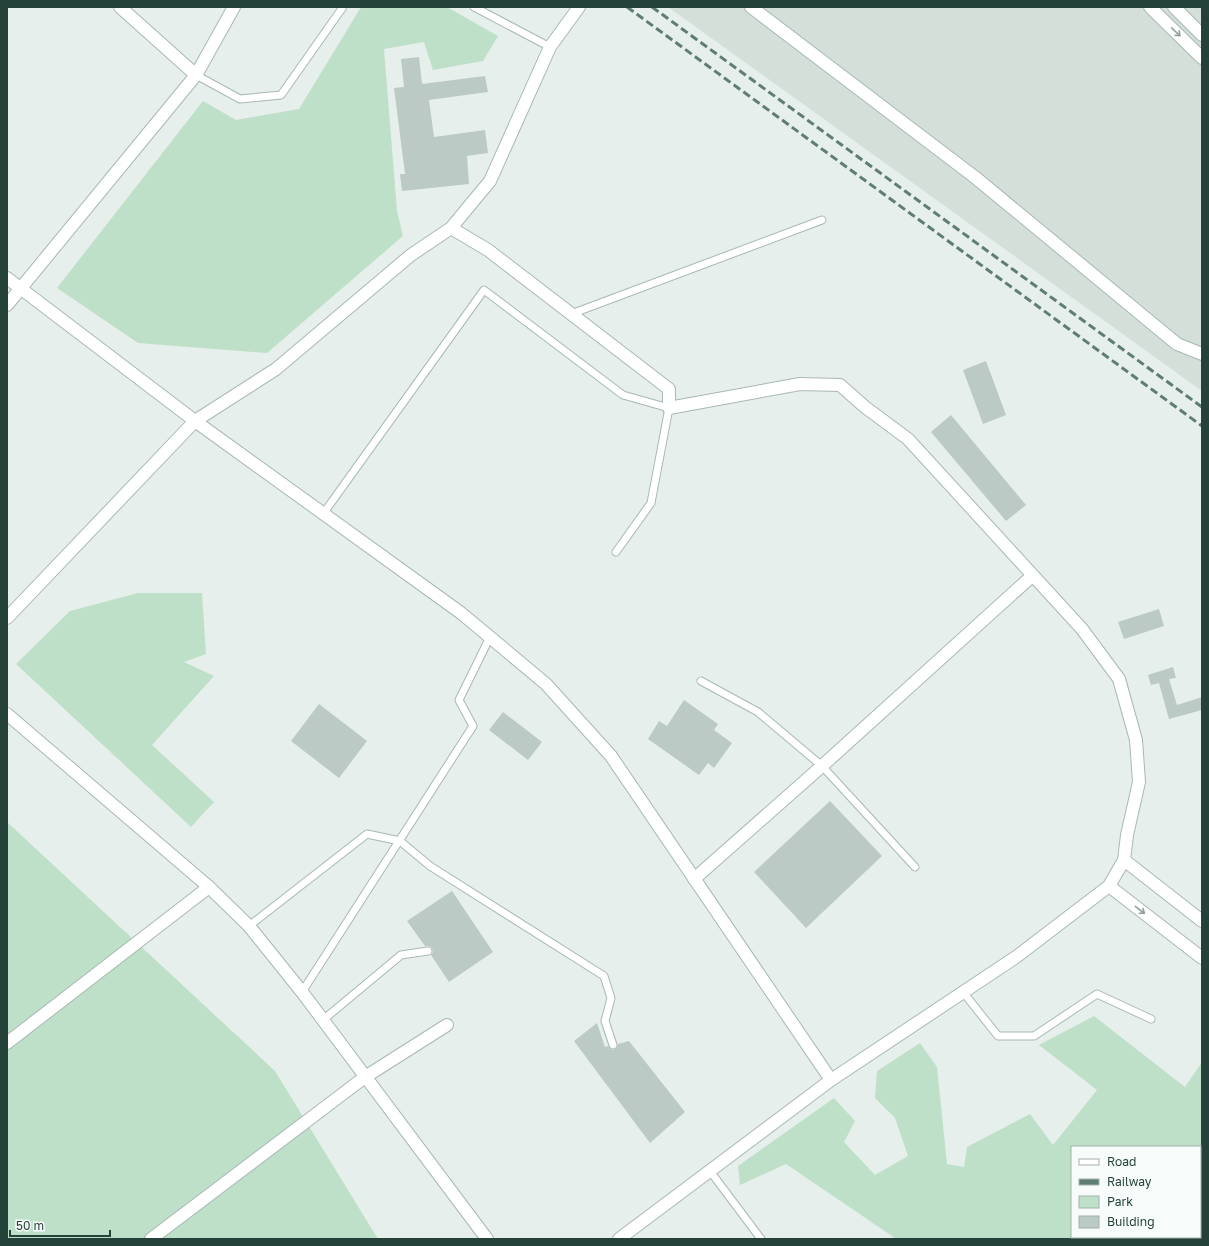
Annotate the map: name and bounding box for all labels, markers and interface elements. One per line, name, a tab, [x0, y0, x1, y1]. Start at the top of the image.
one-way arrow	[1171, 28, 1181, 37]
one-way arrow	[1134, 906, 1145, 914]
legend	[1071, 1146, 1201, 1238]
text: Road	[1107, 1154, 1136, 1169]
text: Railway	[1107, 1174, 1152, 1189]
text: Park	[1107, 1194, 1133, 1209]
scale bar	[10, 1212, 110, 1238]
text: Building	[1107, 1214, 1155, 1229]
text: 50 m	[16, 1218, 44, 1233]

